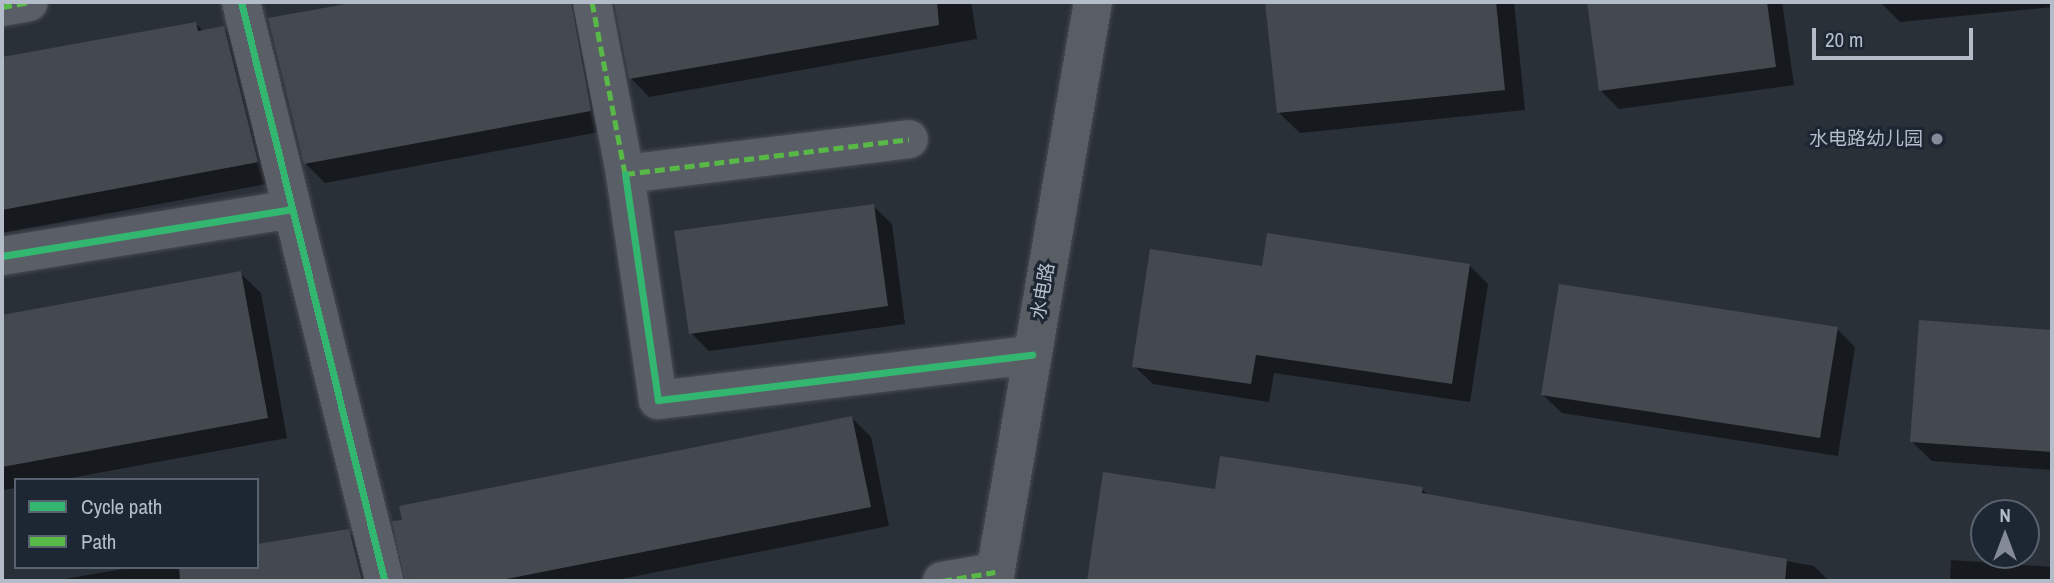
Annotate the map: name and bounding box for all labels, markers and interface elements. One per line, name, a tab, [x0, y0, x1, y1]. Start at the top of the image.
scale bar	[1816, 14, 1977, 58]
text: 20 m	[1825, 25, 1863, 54]
place label: 水电路幼儿园	[1809, 128, 1923, 150]
marker: 水电路幼儿园	[1929, 131, 1945, 147]
street label: 水电路	[1027, 261, 1059, 321]
legend	[14, 478, 259, 569]
text: Cycle path	[81, 492, 162, 521]
north arrow	[1970, 499, 2040, 569]
text: N	[1999, 502, 2011, 528]
text: Path	[81, 527, 116, 556]

